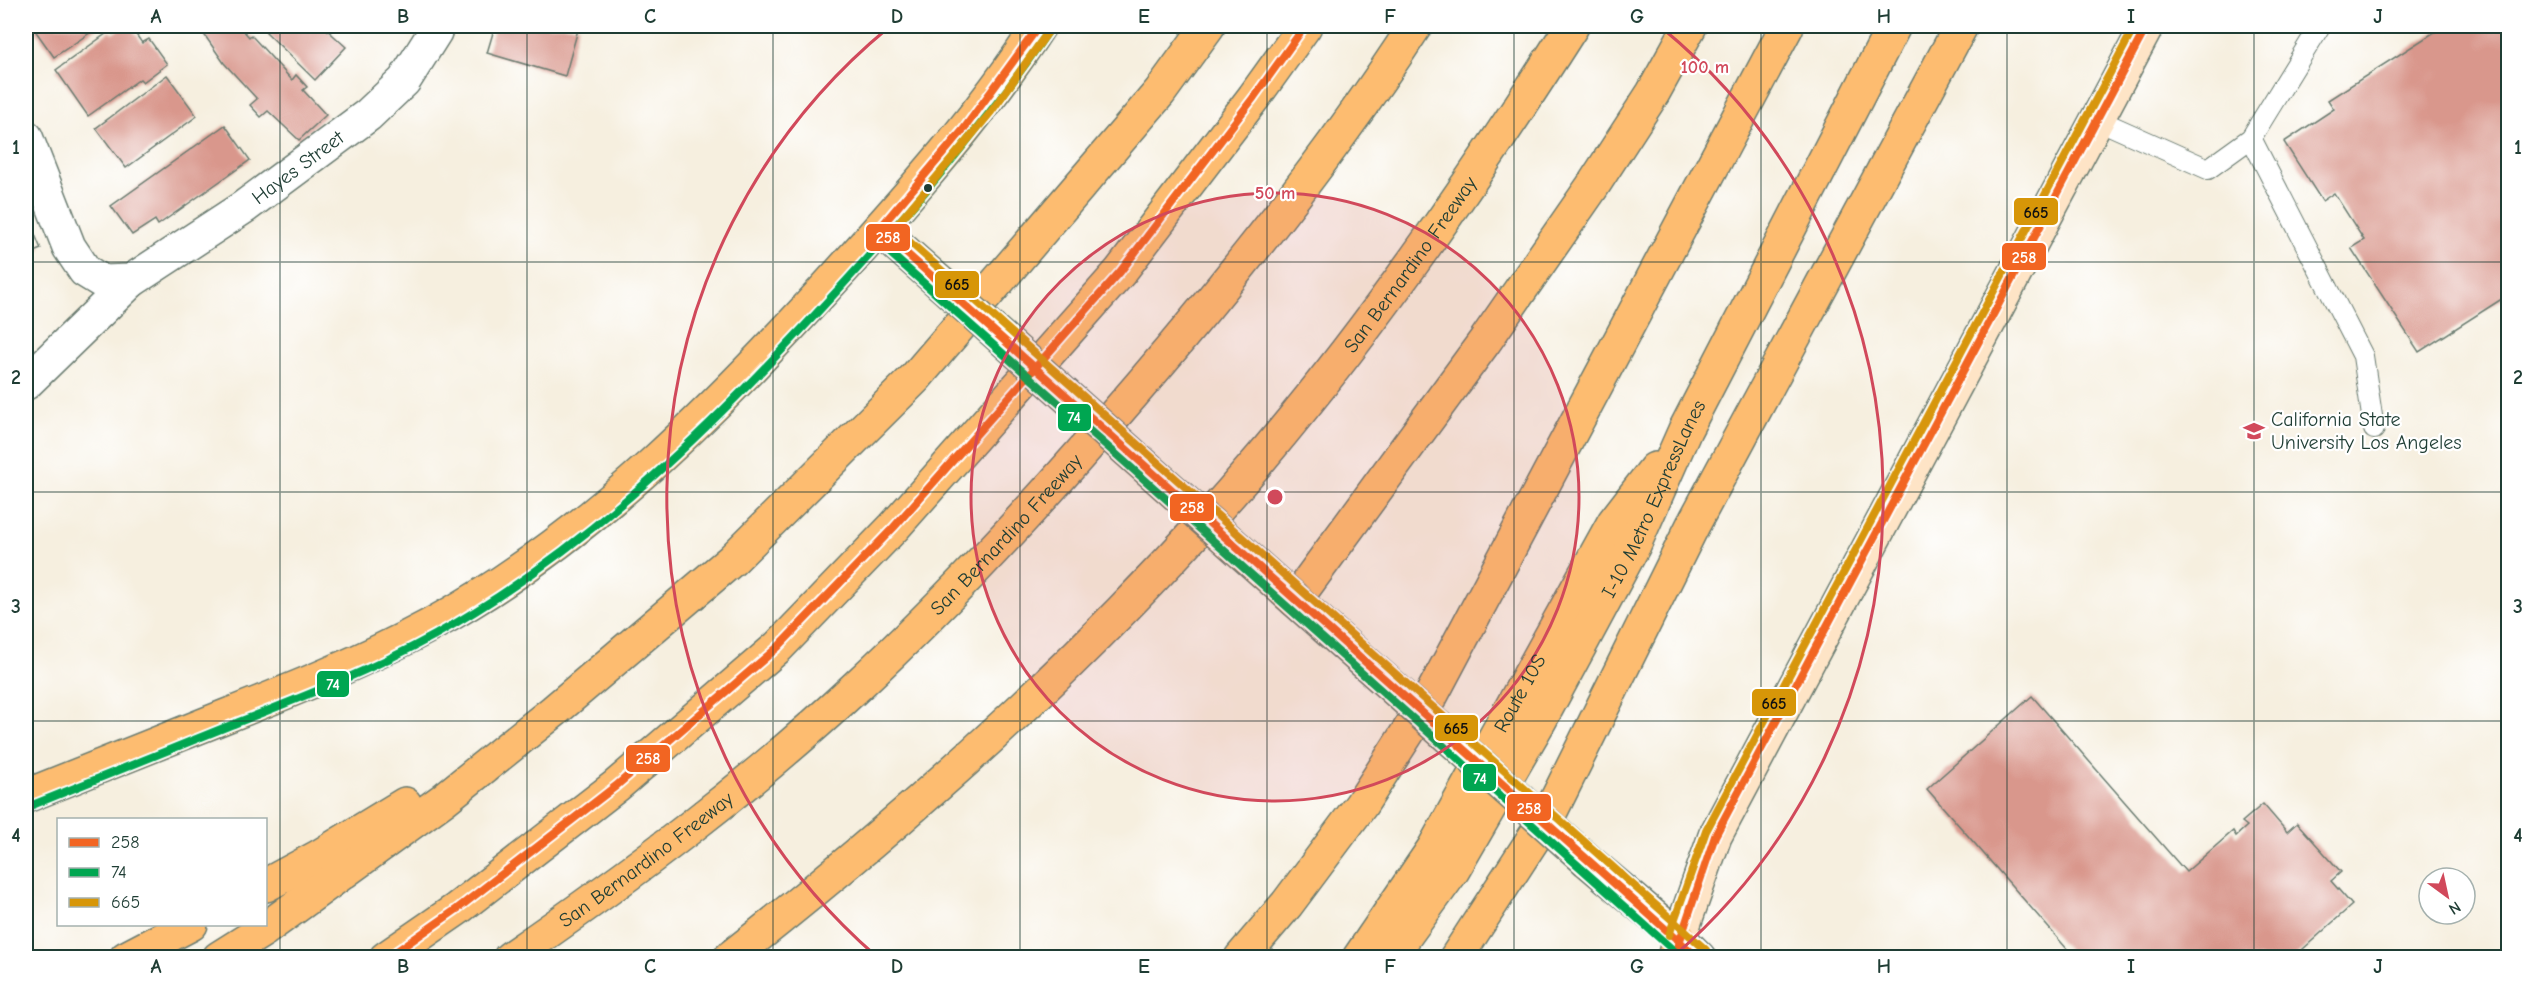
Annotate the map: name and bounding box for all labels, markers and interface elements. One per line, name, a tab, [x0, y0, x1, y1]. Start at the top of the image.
text: A	[150, 5, 162, 28]
text: B	[397, 5, 409, 28]
text: C	[644, 5, 656, 28]
text: D	[891, 5, 903, 28]
text: E	[1138, 5, 1150, 28]
text: F	[1384, 5, 1396, 28]
text: G	[1630, 5, 1644, 28]
text: H	[1877, 5, 1891, 28]
text: I	[2127, 5, 2135, 28]
text: J	[2373, 5, 2383, 28]
text: 100 m	[1681, 57, 1729, 78]
street label: Hayes Street	[247, 125, 349, 209]
text: 1	[12, 136, 20, 159]
text: 1	[2514, 136, 2522, 159]
street label: San Bernardino Freeway	[1339, 172, 1481, 357]
unlabelled marker	[922, 182, 934, 194]
text: 50 m	[1255, 183, 1295, 204]
line badge: 665	[2013, 197, 2059, 226]
text: 665	[2023, 204, 2049, 222]
line badge: 258	[865, 223, 911, 252]
text: 258	[876, 229, 900, 247]
line badge: 258	[2001, 242, 2047, 271]
text: 258	[2012, 249, 2036, 267]
line badge: 665	[934, 270, 980, 299]
text: 665	[944, 276, 970, 294]
text: 2	[11, 366, 21, 389]
text: 2	[2513, 366, 2523, 389]
street label: I-10 Metro ExpressLanes	[1597, 396, 1710, 601]
line badge: 74	[1057, 403, 1092, 432]
place label: California State University Los Angeles	[2271, 408, 2462, 454]
text: 74	[1067, 409, 1081, 427]
school or university icon: California State University Los Angeles	[2242, 419, 2266, 443]
street label: San Bernardino Freeway	[925, 449, 1087, 620]
centre of rings	[1265, 487, 1285, 507]
line badge: 258	[1169, 493, 1215, 522]
text: 258	[1180, 499, 1204, 517]
text: 3	[11, 595, 21, 618]
text: 3	[2513, 595, 2523, 618]
street label: Route 10S	[1489, 650, 1550, 736]
line badge: 74	[316, 670, 350, 698]
text: 74	[326, 676, 340, 694]
line badge: 665	[1751, 688, 1797, 717]
text: 665	[1761, 695, 1787, 713]
line badge: 665	[1434, 714, 1479, 742]
text: 665	[1443, 720, 1469, 738]
line badge: 258	[625, 744, 671, 773]
text: 258	[636, 750, 660, 768]
line badge: 74	[1462, 763, 1497, 792]
text: 74	[1473, 770, 1487, 788]
street label: San Bernardino Freeway	[554, 787, 738, 932]
line badge: 258	[1506, 793, 1552, 822]
text: 258	[1517, 800, 1541, 818]
legend	[57, 818, 267, 926]
text: 4	[11, 824, 21, 847]
text: 4	[2513, 824, 2523, 847]
text: 258	[111, 832, 139, 853]
text: 74	[111, 862, 127, 883]
north arrow	[2417, 866, 2477, 926]
text: 665	[111, 892, 140, 913]
text: N	[2445, 897, 2464, 918]
text: A	[150, 955, 162, 978]
text: B	[397, 955, 409, 978]
text: C	[644, 955, 656, 978]
text: D	[891, 955, 903, 978]
text: E	[1138, 955, 1150, 978]
text: F	[1384, 955, 1396, 978]
text: G	[1630, 955, 1644, 978]
text: H	[1877, 955, 1891, 978]
text: I	[2127, 955, 2135, 978]
text: J	[2373, 955, 2383, 978]

